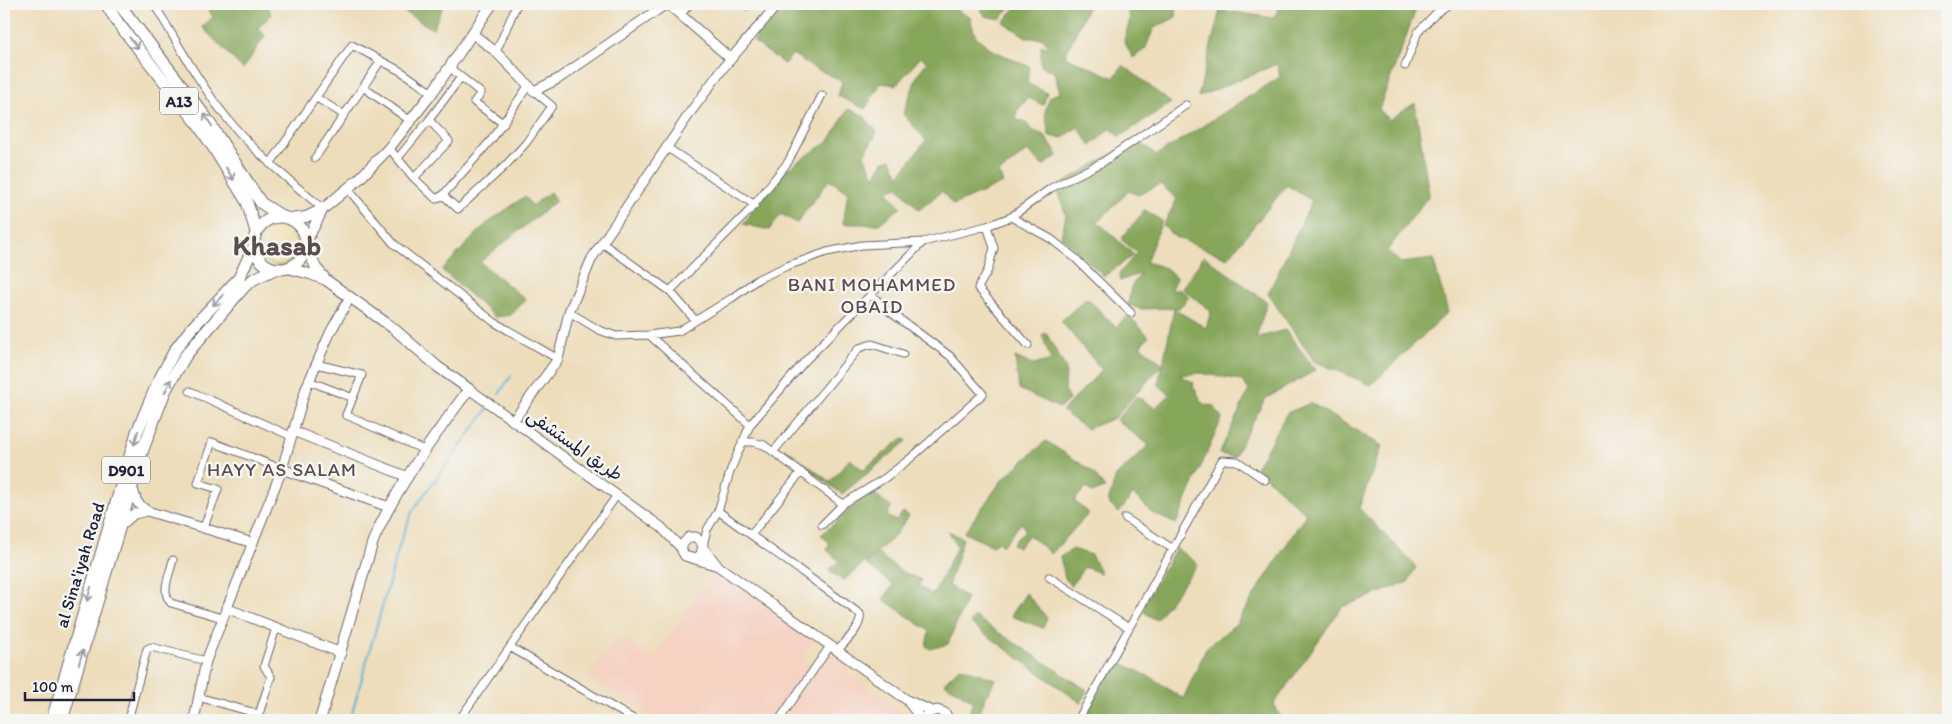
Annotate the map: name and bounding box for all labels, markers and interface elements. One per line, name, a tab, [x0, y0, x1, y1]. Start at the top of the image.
one-way arrow	[129, 36, 140, 49]
road number: A13	[160, 88, 198, 114]
one-way arrow	[203, 114, 213, 128]
one-way arrow	[225, 167, 235, 181]
district label: Khasab	[233, 228, 321, 262]
district label: BANI MOHAMMED OBAID	[788, 273, 956, 318]
one-way arrow	[212, 294, 224, 307]
one-way arrow	[163, 379, 173, 394]
street label: طريق المستشفى	[523, 404, 627, 486]
one-way arrow	[130, 430, 140, 446]
road number: D901	[102, 456, 150, 484]
district label: HAYY AS SALAM	[207, 458, 357, 481]
street label: al Sina'iyah Road	[50, 499, 110, 631]
one-way arrow	[84, 586, 94, 602]
one-way arrow	[76, 649, 86, 665]
scale bar	[25, 669, 134, 701]
text: 100 m	[32, 678, 74, 696]

